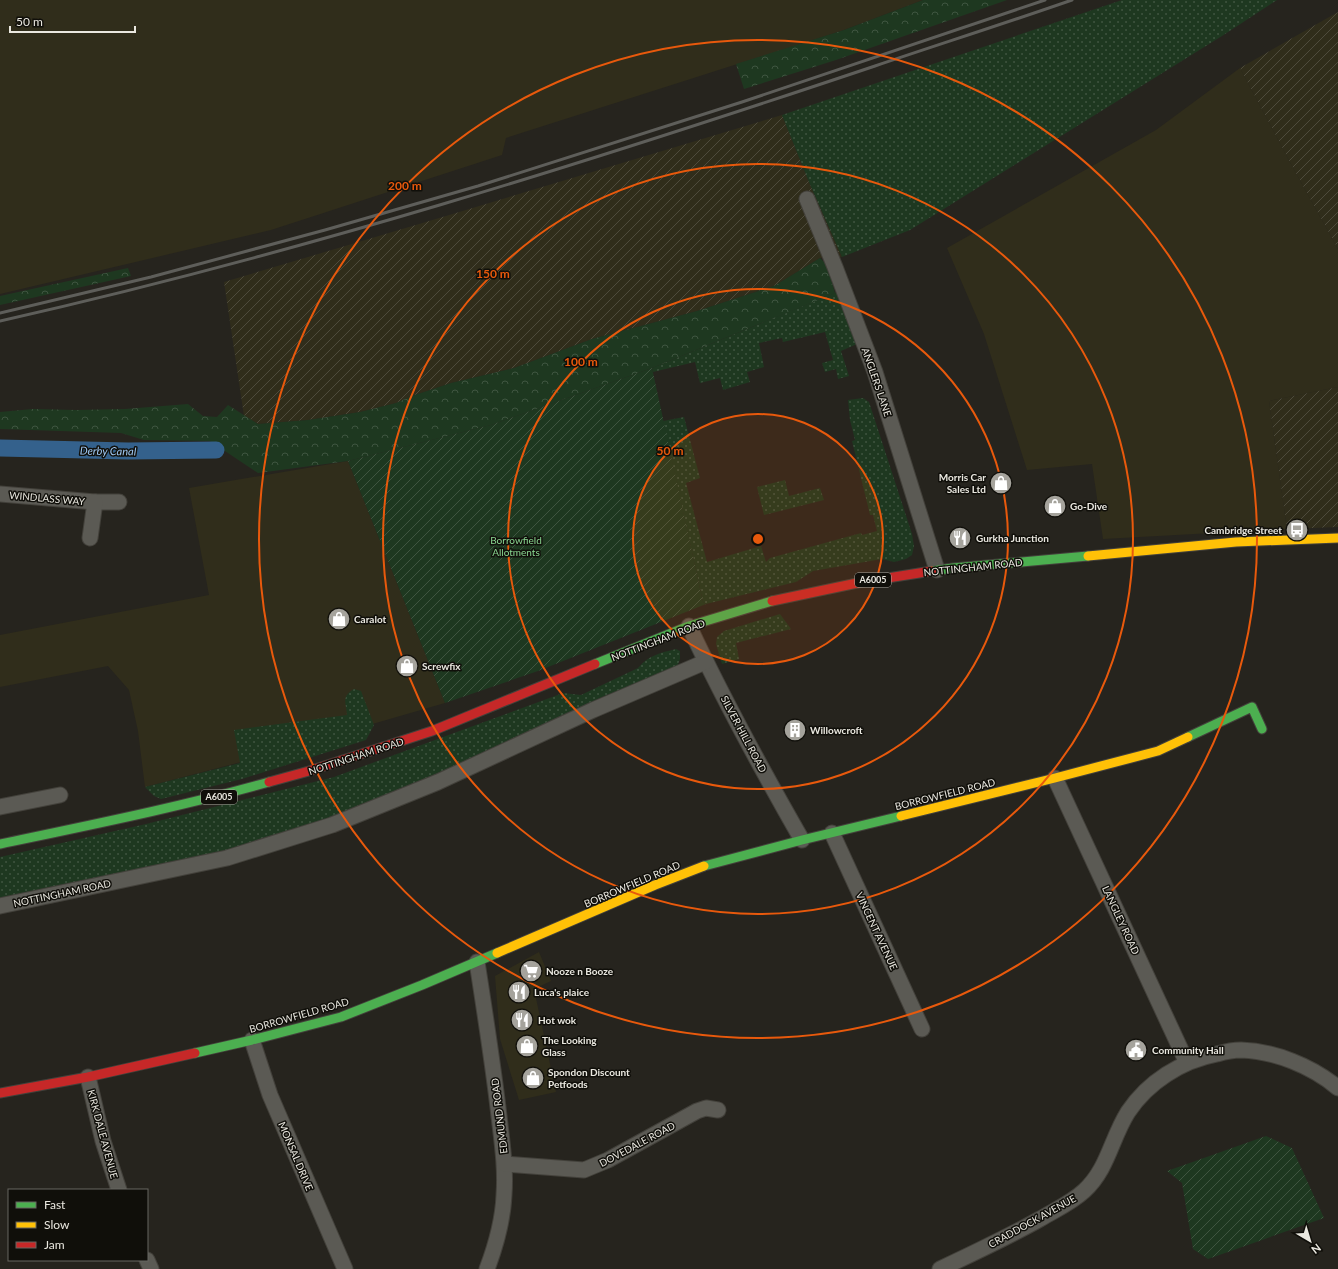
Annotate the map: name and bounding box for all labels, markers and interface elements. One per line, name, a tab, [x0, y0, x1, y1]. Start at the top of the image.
scale bar	[10, 8, 135, 34]
text: 50 m	[16, 14, 43, 29]
text: 200 m	[388, 178, 422, 193]
text: 150 m	[476, 266, 510, 281]
street label: ANGLERS LANE	[860, 346, 894, 418]
text: 100 m	[564, 354, 598, 369]
text: 50 m	[657, 443, 683, 458]
water label: Derby Canal	[80, 444, 137, 458]
shop icon: Morris Car Sales Ltd	[988, 470, 1014, 496]
place label: Morris Car Sales Ltd	[939, 471, 986, 495]
street label: WINDLASS WAY	[9, 489, 86, 507]
shop icon: Go-Dive	[1042, 493, 1068, 519]
place label: Go-Dive	[1070, 500, 1108, 512]
bus stop icon: Cambridge Street	[1284, 517, 1310, 543]
place label: Cambridge Street	[1204, 524, 1282, 536]
restaurant icon: Gurkha Junction	[947, 525, 973, 551]
centre of rings	[751, 532, 765, 546]
place label: Gurkha Junction	[976, 532, 1049, 544]
park label: Borrowfield Allotments	[490, 534, 542, 558]
street label: NOTTINGHAM ROAD	[923, 556, 1023, 578]
road number: A6005	[855, 573, 891, 587]
shop icon: Caralot	[326, 606, 352, 632]
place label: Caralot	[354, 613, 387, 625]
street label: NOTTINGHAM ROAD	[609, 616, 707, 663]
shop icon: Screwfix	[394, 653, 420, 679]
place label: Screwfix	[422, 660, 461, 672]
street label: SILVER HILL ROAD	[719, 694, 769, 775]
building icon: Willowcroft	[782, 717, 808, 743]
place label: Willowcroft	[810, 724, 864, 736]
street label: NOTTINGHAM ROAD	[307, 735, 406, 777]
street label: BORROWFIELD ROAD	[894, 776, 997, 812]
road number: A6005	[201, 790, 237, 804]
street label: BORROWFIELD ROAD	[582, 858, 682, 910]
street label: NOTTINGHAM ROAD	[12, 877, 112, 909]
street label: LANGLEY ROAD	[1100, 884, 1142, 957]
street label: VINCENT AVENUE	[854, 890, 900, 972]
supermarket icon: Nooze n Booze	[518, 958, 544, 984]
place label: Nooze n Booze	[546, 965, 614, 977]
restaurant icon: Luca's plaice	[506, 979, 532, 1005]
place label: Luca's plaice	[534, 986, 590, 998]
street label: BORROWFIELD ROAD	[248, 995, 351, 1035]
restaurant icon: Hot wok	[509, 1007, 535, 1033]
place label: Hot wok	[538, 1014, 577, 1026]
shop icon: The Looking Glass	[514, 1033, 540, 1059]
place label: The Looking Glass	[542, 1034, 597, 1058]
public building icon: Community Hall	[1123, 1037, 1149, 1063]
place label: Community Hall	[1152, 1044, 1224, 1056]
shop icon: Spondon Discount Petfoods	[520, 1065, 546, 1091]
place label: Spondon Discount Petfoods	[548, 1066, 630, 1090]
street label: EDMUND ROAD	[488, 1077, 510, 1155]
street label: KIRK DALE AVENUE	[85, 1088, 121, 1180]
street label: DOVEDALE ROAD	[597, 1119, 677, 1169]
street label: MONSAL DRIVE	[276, 1120, 316, 1192]
legend	[8, 1189, 148, 1261]
street label: CRADDOCK AVENUE	[986, 1192, 1078, 1250]
text: Fast	[44, 1197, 66, 1212]
text: Slow	[44, 1217, 70, 1232]
north arrow	[1290, 1221, 1330, 1261]
text: Jam	[44, 1237, 65, 1252]
text: N	[1309, 1242, 1324, 1257]

